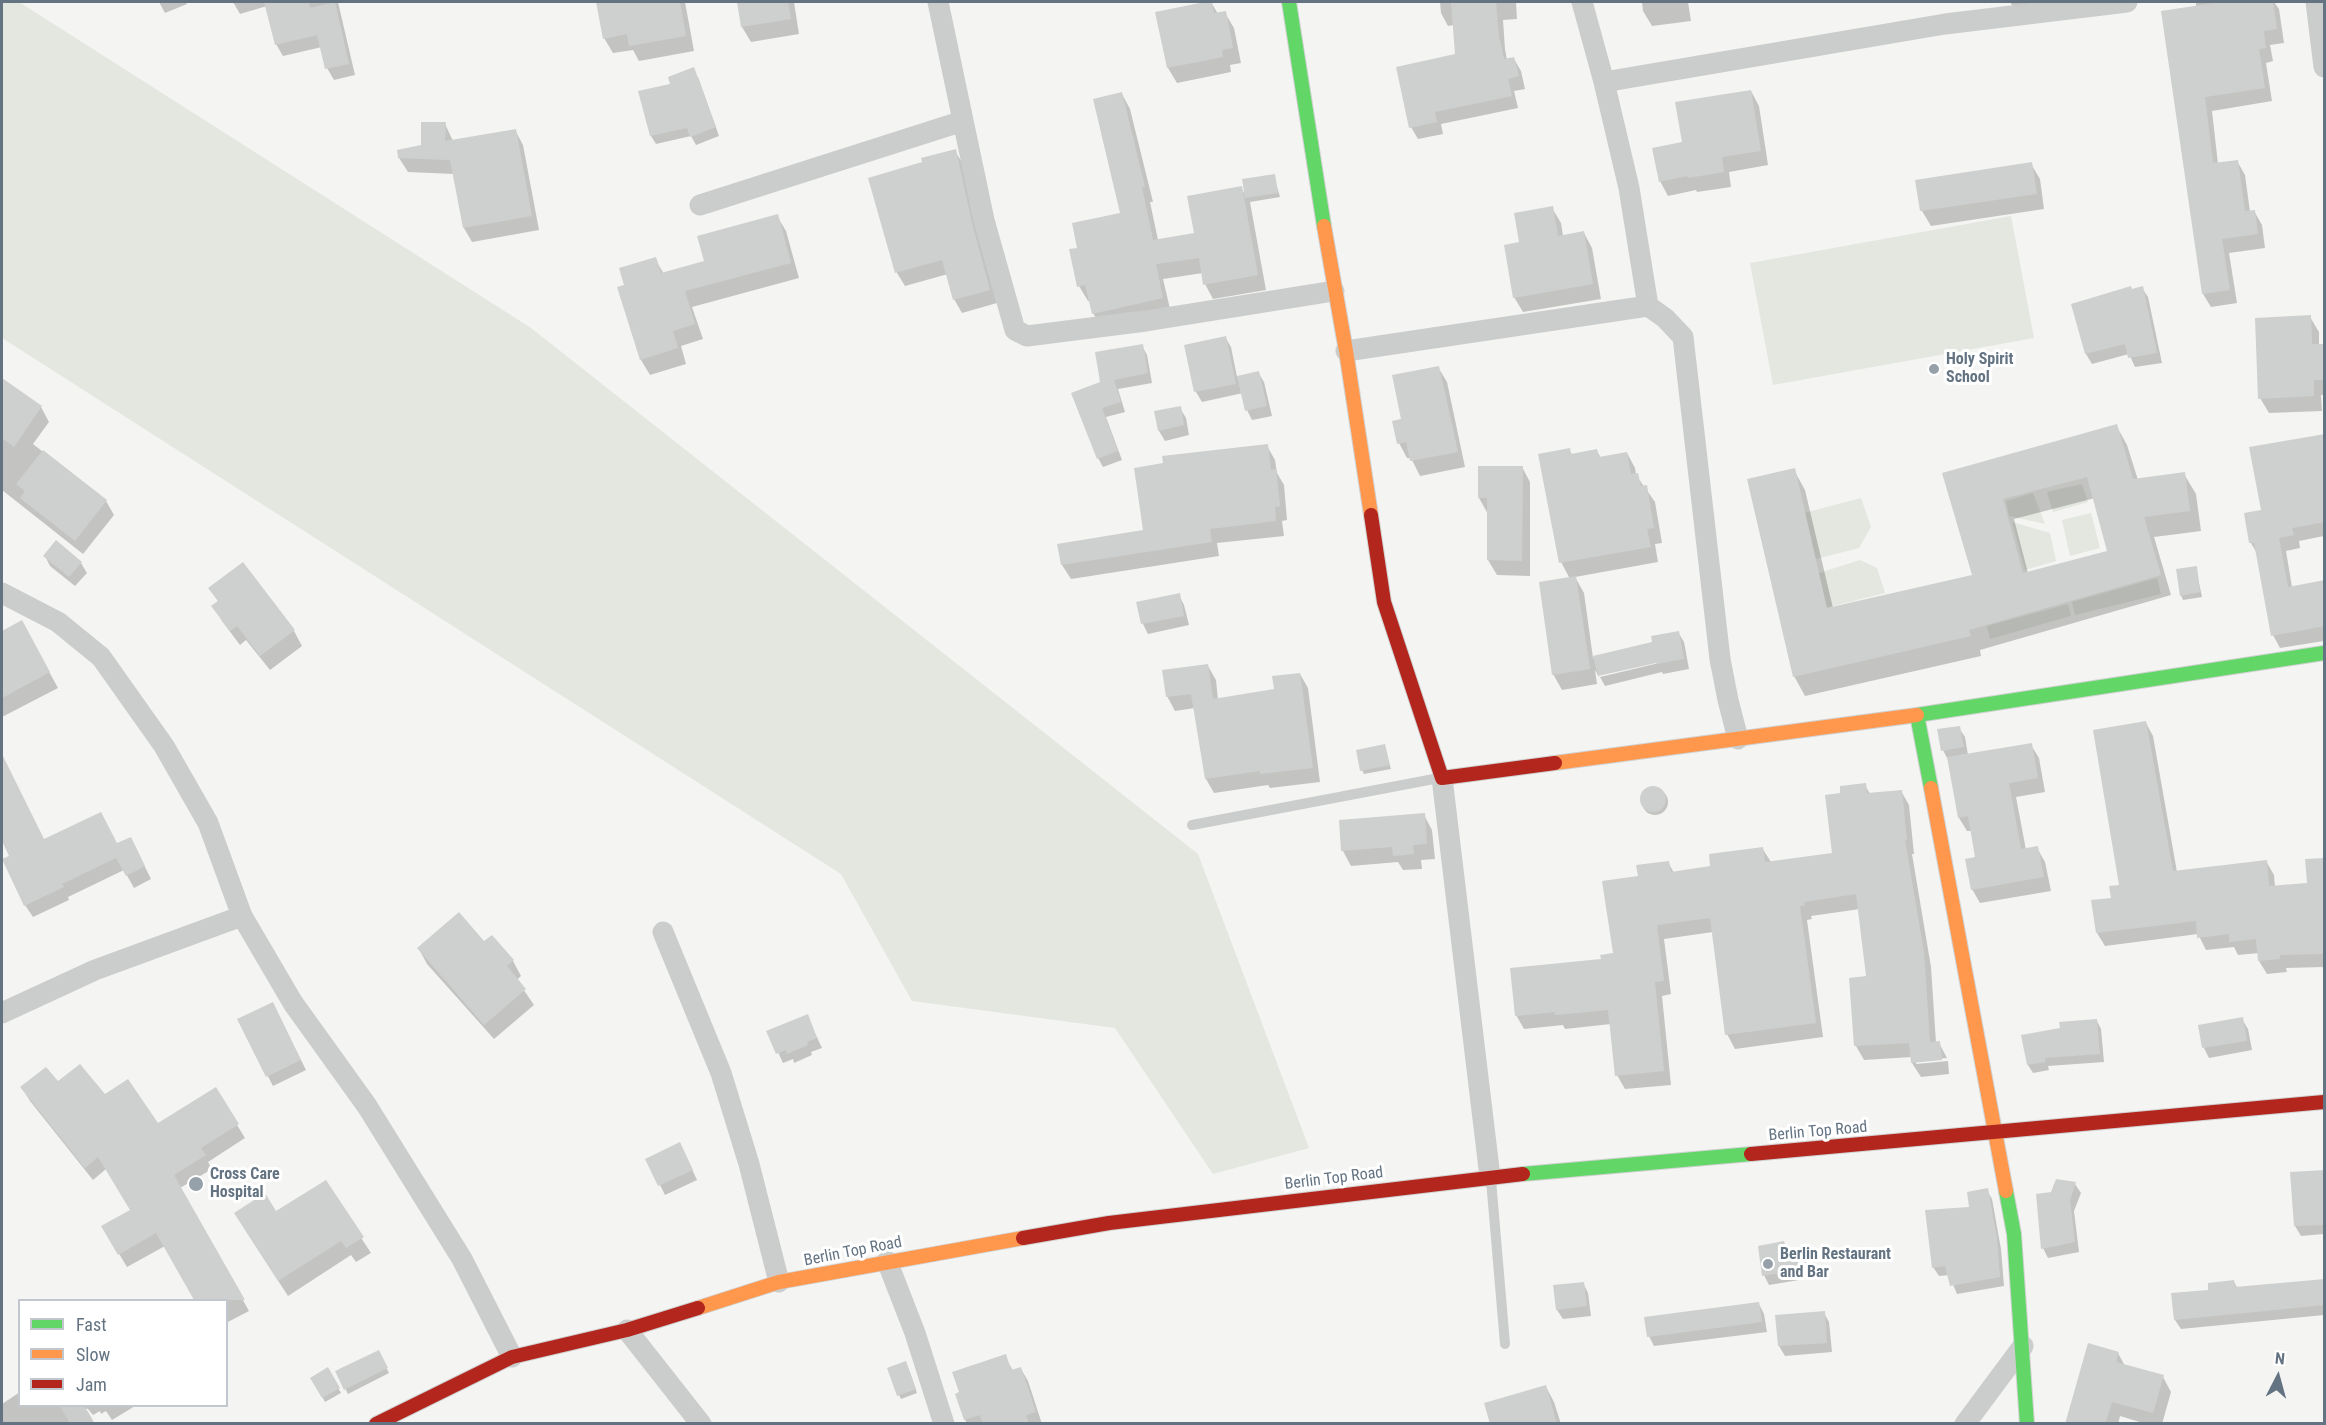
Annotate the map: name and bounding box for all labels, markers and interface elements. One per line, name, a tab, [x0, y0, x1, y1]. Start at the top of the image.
place label: Holy Spirit School	[1946, 350, 2013, 388]
marker: Holy Spirit School	[1927, 362, 1941, 376]
street label: Berlin Top Road	[1768, 1118, 1868, 1146]
street label: Berlin Top Road	[1284, 1163, 1384, 1195]
place label: Cross Care Hospital	[210, 1165, 280, 1203]
marker: Cross Care Hospital	[187, 1175, 205, 1193]
street label: Berlin Top Road	[803, 1233, 903, 1271]
place label: Berlin Restaurant and Bar	[1780, 1245, 1891, 1283]
marker: Berlin Restaurant and Bar	[1761, 1257, 1775, 1271]
legend	[18, 1299, 228, 1407]
text: Fast	[76, 1314, 107, 1335]
text: Slow	[76, 1344, 110, 1365]
north arrow	[2248, 1347, 2308, 1407]
text: N	[2274, 1349, 2286, 1369]
text: Jam	[76, 1374, 107, 1395]

